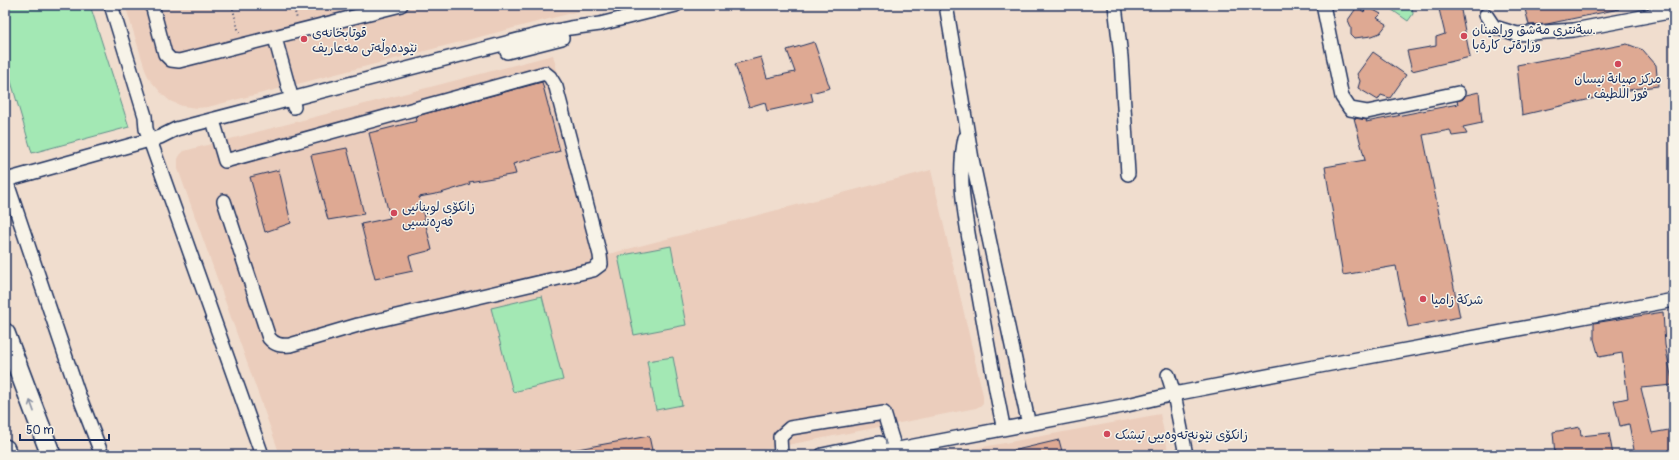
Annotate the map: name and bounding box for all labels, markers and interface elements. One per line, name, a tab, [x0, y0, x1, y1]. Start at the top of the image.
place label: سةنترى مةشق وراهينان. وزارةتى كارةبا	[1472, 22, 1596, 54]
place label: قوتابخانەی نێودەوڵەتی مەعاریف	[312, 25, 417, 57]
marker: سةنترى مةشق وراهينان. وزارةتى كارةبا	[1459, 31, 1469, 41]
marker: قوتابخانەی نێودەوڵەتی مەعاریف	[299, 34, 309, 44]
marker: مركز صيانة نيسان ، فوز اللطيف	[1613, 59, 1623, 69]
place label: مركز صيانة نيسان ، فوز اللطيف	[1574, 71, 1662, 102]
place label: زانکۆی لوبنانیی فەڕەنسیی	[402, 199, 475, 232]
marker: زانکۆی لوبنانیی فەڕەنسیی	[389, 208, 399, 218]
place label: شركة زاميا	[1431, 292, 1483, 308]
marker: شركة زاميا	[1418, 294, 1428, 304]
one-way arrow	[28, 399, 35, 412]
scale bar	[20, 416, 109, 442]
text: 50 m	[26, 423, 54, 438]
place label: زانکۆی نێونەتەوەییی تیشک	[1115, 427, 1248, 444]
marker: زانکۆی نێونەتەوەییی تیشک	[1102, 429, 1112, 439]

